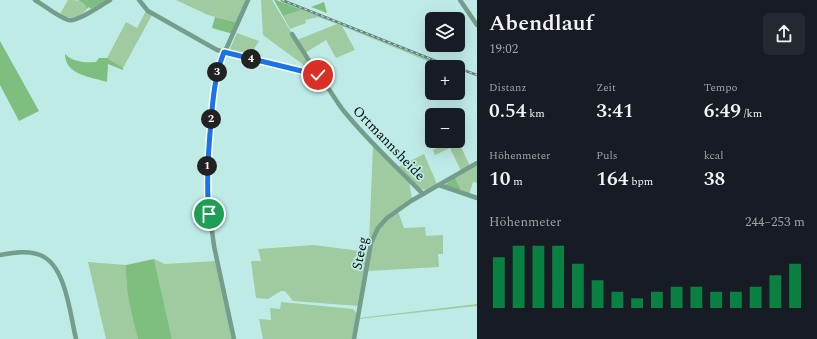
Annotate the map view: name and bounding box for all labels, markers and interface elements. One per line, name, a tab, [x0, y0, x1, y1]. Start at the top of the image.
text: Abendlauf	[489, 7, 593, 40]
map controls	[425, 12, 465, 148]
button: layers	[425, 12, 465, 52]
button: share	[763, 13, 805, 55]
text: 19:02	[489, 39, 518, 59]
pin: 4	[241, 49, 261, 69]
text: 4	[248, 50, 254, 67]
pin	[301, 58, 335, 92]
button: +	[425, 60, 465, 100]
pin: 3	[207, 62, 227, 82]
text: 3	[214, 63, 220, 80]
icon: check	[307, 64, 329, 86]
text: Distanz	[489, 79, 527, 96]
text: Zeit	[596, 79, 616, 96]
text: Tempo	[704, 79, 738, 96]
text: 0.54	[489, 96, 526, 126]
text: 3:41	[596, 96, 634, 126]
text: 6:49	[704, 96, 741, 126]
street label: Ortmannsheide	[348, 101, 430, 185]
text: km	[526, 105, 545, 122]
text: /km	[741, 105, 762, 122]
button: −	[425, 108, 465, 148]
pin: 2	[201, 109, 221, 129]
text: 2	[208, 110, 214, 127]
text: Höhenmeter	[489, 147, 550, 164]
text: Puls	[596, 147, 618, 164]
text: kcal	[704, 147, 723, 164]
pin: 1	[197, 156, 217, 176]
text: 1	[204, 157, 210, 174]
text: 10	[489, 164, 510, 194]
text: 164	[596, 164, 629, 194]
text: 38	[704, 164, 725, 194]
text: m	[510, 173, 523, 190]
text: bpm	[629, 173, 653, 190]
pin	[192, 197, 226, 231]
icon: arrive	[198, 203, 220, 225]
text: Höhenmeter	[489, 212, 562, 232]
text: 244–253 m	[745, 212, 805, 232]
street label: Steeg	[346, 234, 374, 272]

